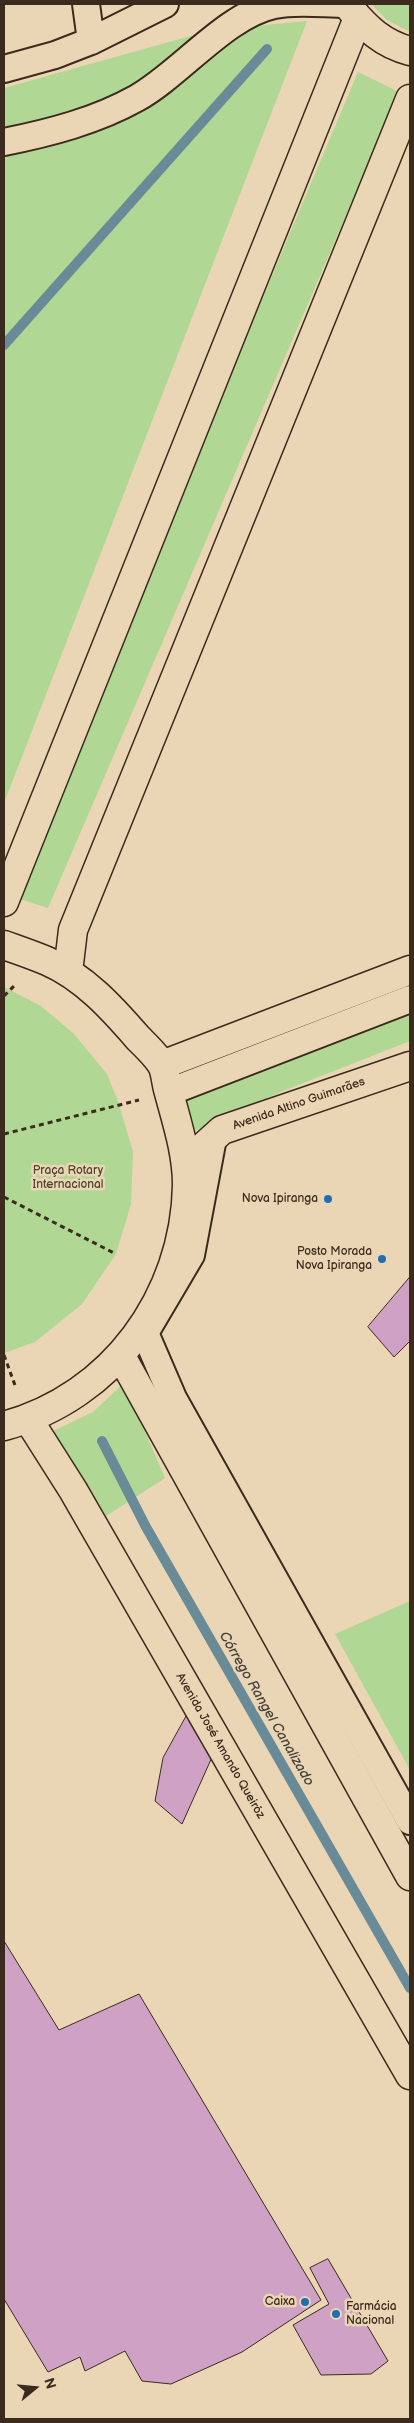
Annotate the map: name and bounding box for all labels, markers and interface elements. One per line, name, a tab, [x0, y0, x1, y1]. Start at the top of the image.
street label: Avenida Altino Guimarães	[231, 1075, 367, 1133]
park label: Praça Rotary Internacional	[32, 1164, 104, 1192]
place label: Nova Ipiranga	[242, 1192, 318, 1206]
marker: Nova Ipiranga	[322, 1193, 334, 1205]
place label: Posto Morada Nova Ipiranga	[296, 1245, 372, 1273]
marker: Posto Morada Nova Ipiranga	[376, 1253, 388, 1265]
water label: Córrego Rangel Canalizado	[215, 1629, 317, 1789]
street label: Avenida José Amando Queiróz	[172, 1671, 268, 1821]
place label: Caixa	[265, 2295, 295, 2309]
marker: Caixa	[299, 2296, 311, 2308]
place label: Farmácia Nacional	[346, 2300, 397, 2328]
marker: Farmácia Nacional	[330, 2308, 342, 2320]
north arrow	[10, 2363, 60, 2413]
text: N	[40, 2376, 59, 2391]

